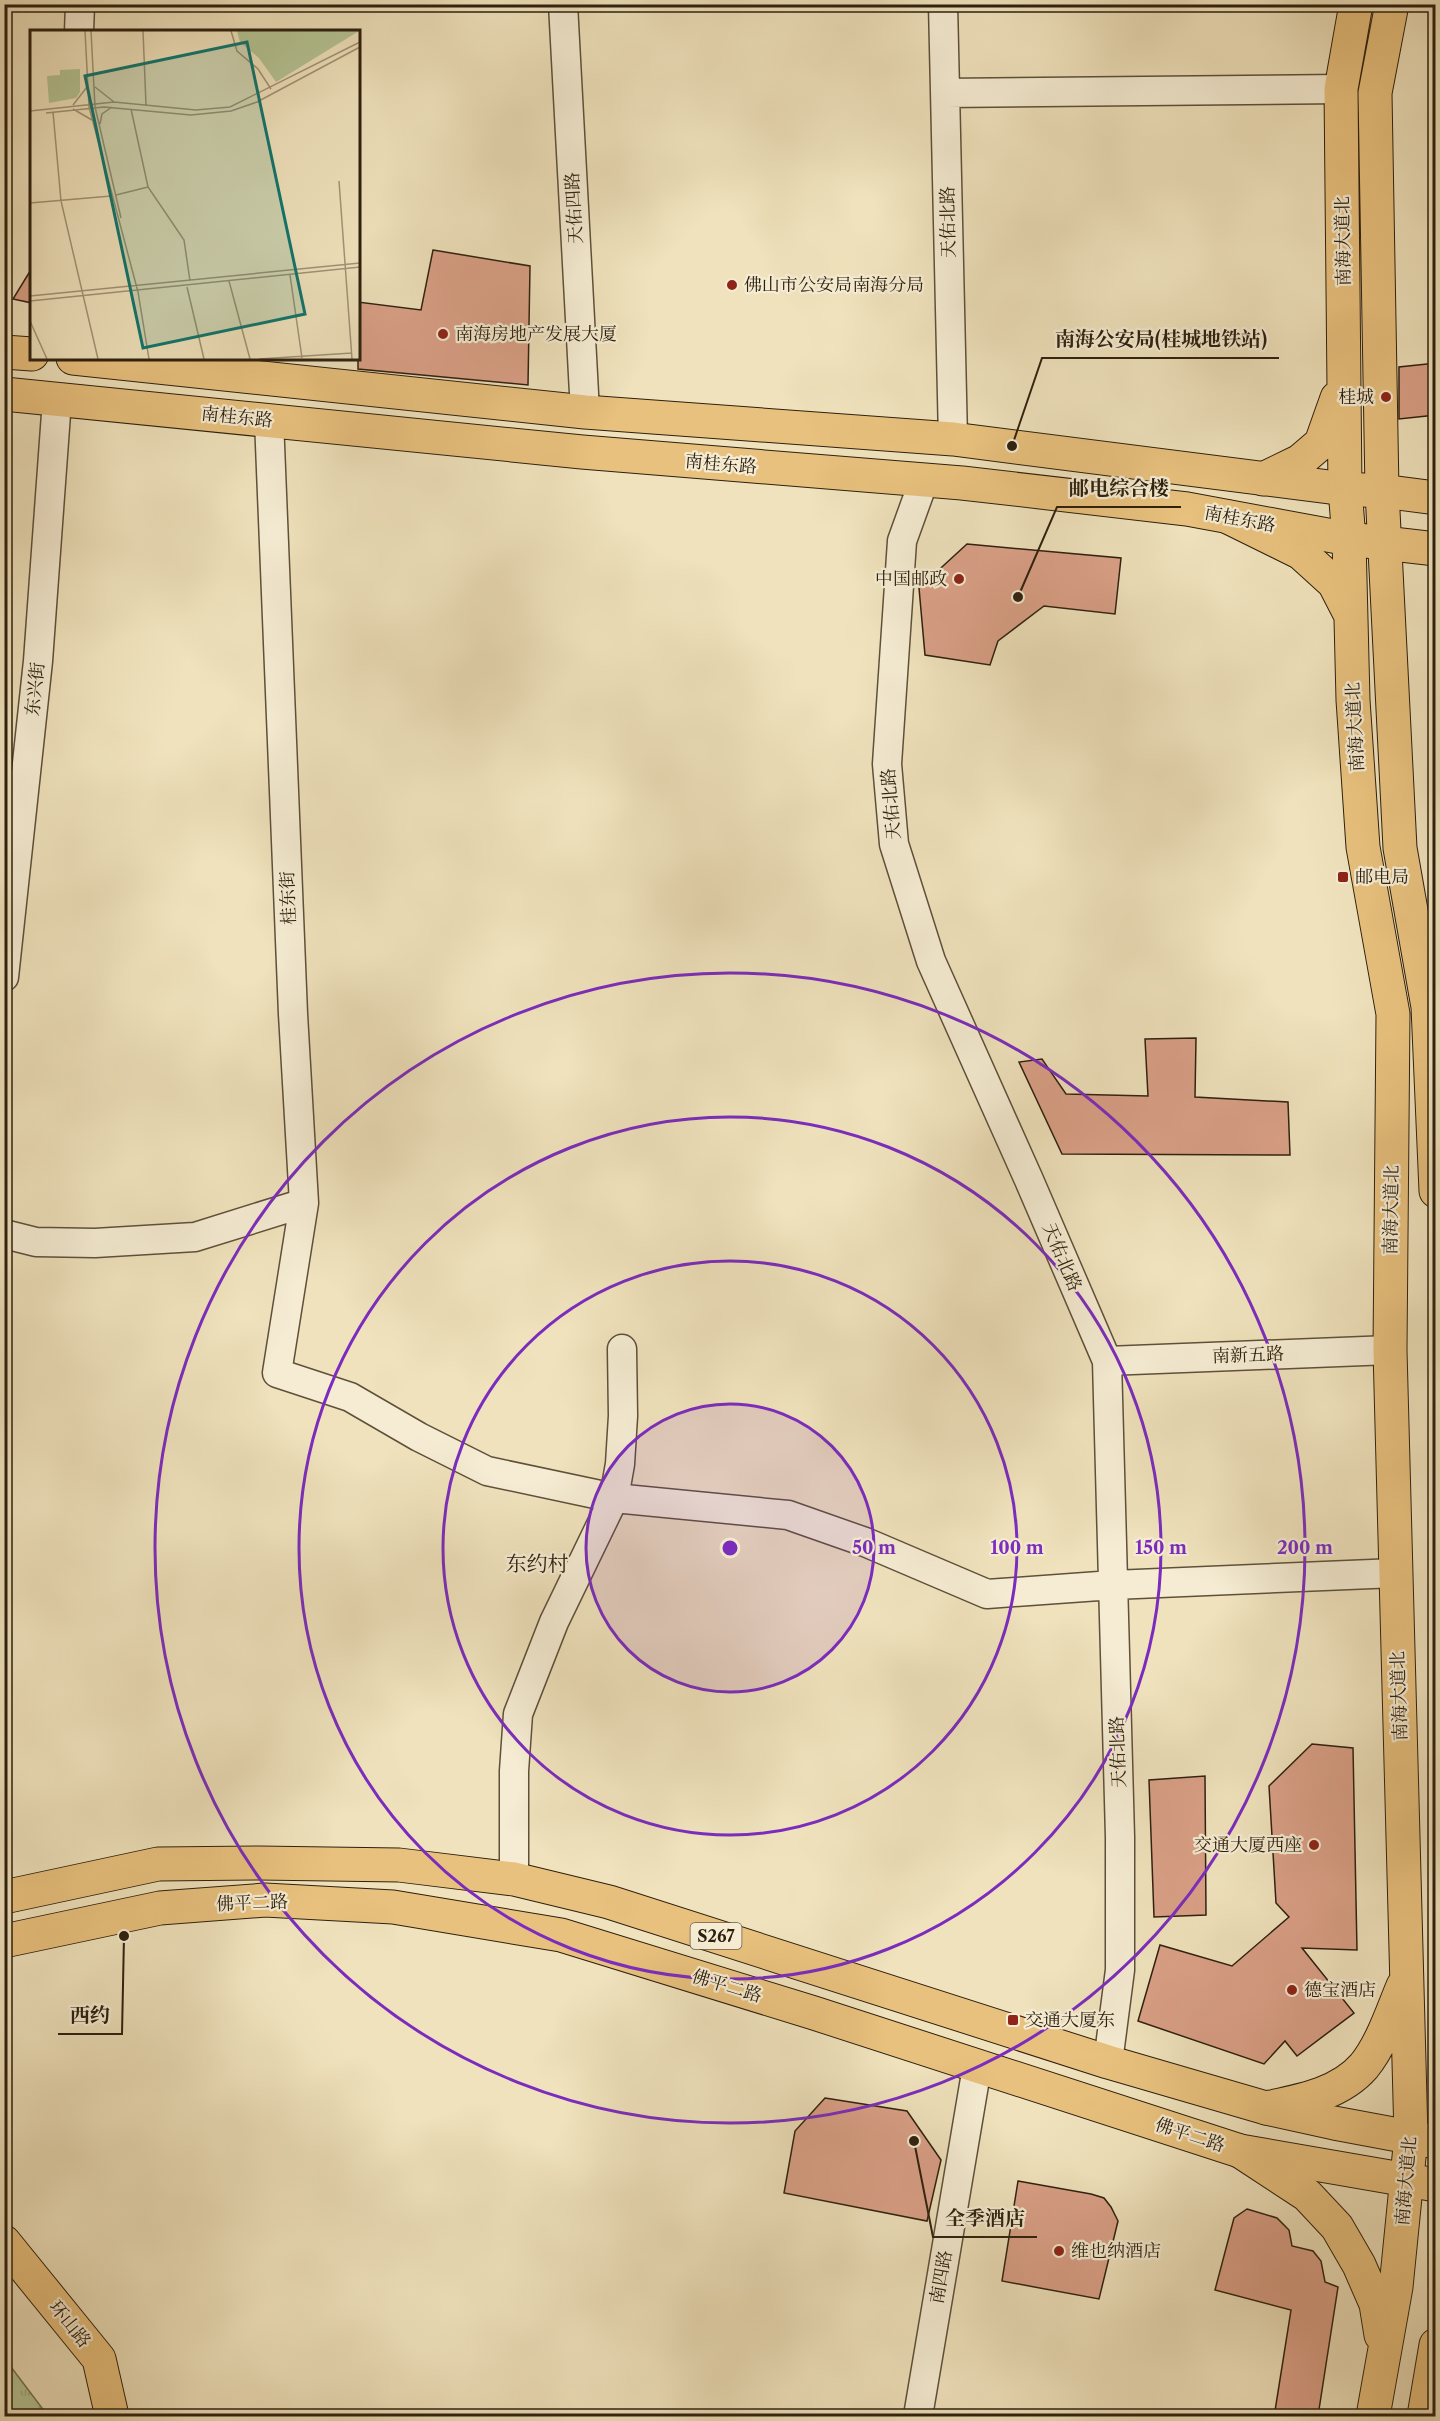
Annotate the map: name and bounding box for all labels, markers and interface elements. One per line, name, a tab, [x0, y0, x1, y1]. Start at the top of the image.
inset map	[30, 30, 360, 360]
street label: 天佑四路	[561, 171, 587, 245]
street label: 天佑北路	[936, 186, 960, 258]
street label: 南海大道北	[1331, 196, 1355, 286]
place label: 佛山市公安局南海分局	[744, 274, 924, 296]
marker: 佛山市公安局南海分局	[725, 278, 739, 292]
callout: 南海公安局(桂城地铁站)	[1042, 320, 1279, 358]
place label: 南海房地产发展大厦	[455, 323, 617, 345]
marker: 南海房地产发展大厦	[436, 327, 450, 341]
text: 南海公安局(桂城地铁站)	[1055, 327, 1267, 351]
place label: 桂城	[1338, 386, 1374, 408]
marker: 桂城	[1379, 390, 1393, 404]
street label: 南桂东路	[200, 402, 274, 432]
street label: 南桂东路	[684, 450, 758, 478]
callout: 邮电综合楼	[1057, 469, 1181, 507]
text: 邮电综合楼	[1069, 476, 1169, 500]
street label: 南桂东路	[1203, 501, 1277, 537]
place label: 中国邮政	[875, 568, 947, 590]
marker: 中国邮政	[952, 572, 966, 586]
street label: 东兴街	[21, 661, 49, 717]
street label: 南海大道北	[1342, 681, 1368, 773]
street label: 天佑北路	[877, 767, 905, 841]
place label: 邮电局	[1355, 866, 1409, 888]
marker: 邮电局	[1336, 870, 1350, 884]
street label: 桂东街	[276, 871, 300, 925]
street label: 南海大道北	[1379, 1165, 1403, 1255]
street label: 天佑北路	[1038, 1220, 1086, 1294]
street label: 南新五路	[1212, 1343, 1284, 1367]
text: 50 m	[852, 1537, 896, 1559]
text: 100 m	[990, 1537, 1044, 1559]
text: 150 m	[1135, 1537, 1187, 1559]
text: 200 m	[1277, 1537, 1333, 1559]
centre of rings	[720, 1538, 740, 1558]
district label: 东约村	[506, 1551, 569, 1576]
street label: 南海大道北	[1386, 1651, 1412, 1741]
street label: 天佑北路	[1106, 1716, 1130, 1788]
place label: 交通大厦西座	[1194, 1834, 1302, 1856]
marker: 交通大厦西座	[1307, 1838, 1321, 1852]
street label: 佛平二路	[216, 1891, 288, 1915]
road number: S267	[690, 1923, 742, 1949]
street label: 佛平二路	[689, 1965, 765, 2007]
place label: 德宝酒店	[1304, 1979, 1376, 2001]
marker: 德宝酒店	[1285, 1983, 1299, 1997]
callout: 西约	[58, 1996, 122, 2034]
text: 西约	[70, 2003, 110, 2027]
place label: 交通大厦东	[1025, 2009, 1115, 2031]
marker: 交通大厦东	[1006, 2013, 1020, 2027]
street label: 佛平二路	[1152, 2113, 1228, 2157]
street label: 南海大道北	[1391, 2135, 1421, 2227]
callout: 全季酒店	[933, 2199, 1037, 2237]
text: 全季酒店	[945, 2206, 1025, 2230]
place label: 维也纳酒店	[1071, 2240, 1161, 2262]
marker: 维也纳酒店	[1052, 2244, 1066, 2258]
street label: 南四路	[925, 2249, 957, 2305]
street label: 环山路	[44, 2296, 96, 2352]

